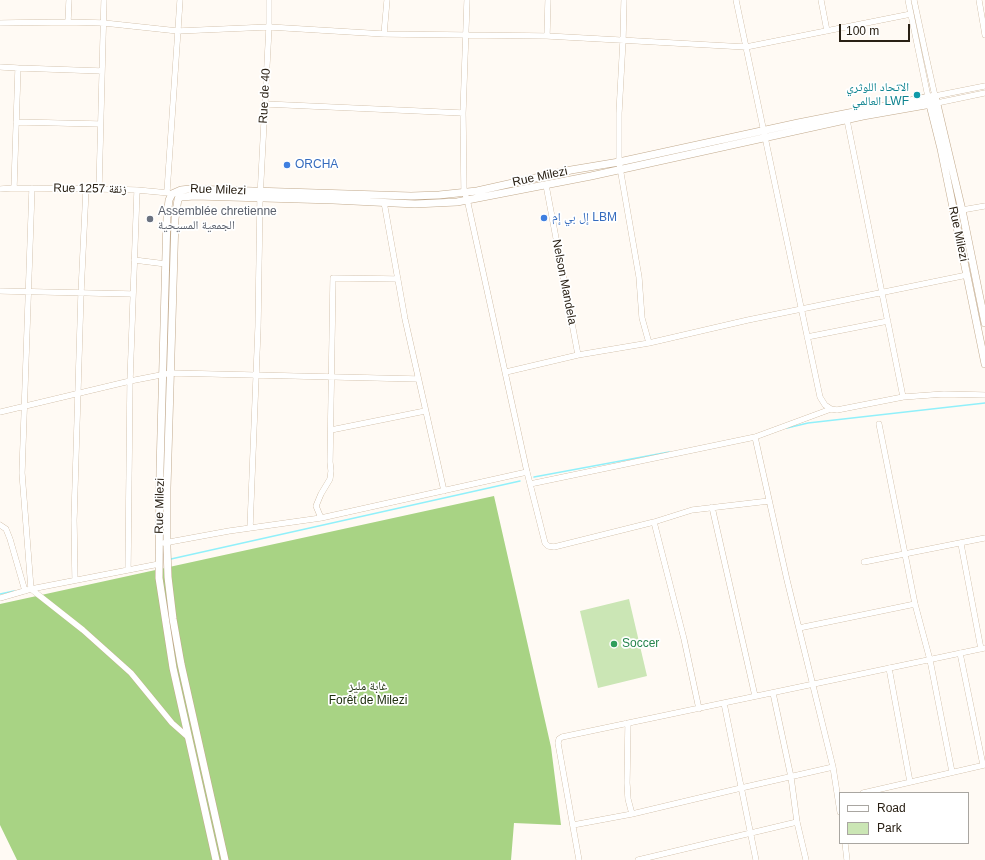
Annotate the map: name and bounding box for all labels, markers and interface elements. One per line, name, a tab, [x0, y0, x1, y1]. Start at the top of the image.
scale bar	[841, 16, 912, 42]
text: 100 m	[846, 24, 879, 38]
street label: Rue de 40	[256, 68, 274, 124]
place label: الاتحاد اللوثري العالمي LWF	[846, 81, 909, 109]
marker: الاتحاد اللوثري العالمي LWF	[912, 90, 922, 100]
place label: ORCHA	[295, 158, 338, 172]
marker: ORCHA	[282, 160, 292, 170]
street label: Rue Milezi	[511, 164, 569, 190]
street label: Rue 1257 زنقة	[53, 181, 127, 197]
street label: Rue Milezi	[190, 182, 246, 198]
place label: Assemblée chretienne الجمعية المسيحية	[158, 205, 277, 233]
street label: Rue Milezi	[945, 205, 971, 263]
place label: إل بي إم LBM	[552, 211, 617, 225]
marker: إل بي إم LBM	[539, 213, 549, 223]
marker: Assemblée chretienne الجمعية المسيحية	[145, 214, 155, 224]
street label: Nelson Mandela	[549, 238, 579, 326]
street label: Rue Milezi	[152, 478, 168, 534]
place label: Soccer	[622, 637, 659, 651]
marker: Soccer	[609, 639, 619, 649]
park label: غابة مليز Forêt de Milezi	[329, 680, 407, 708]
legend	[839, 792, 969, 844]
text: Road	[877, 801, 906, 815]
text: Park	[877, 821, 902, 835]

